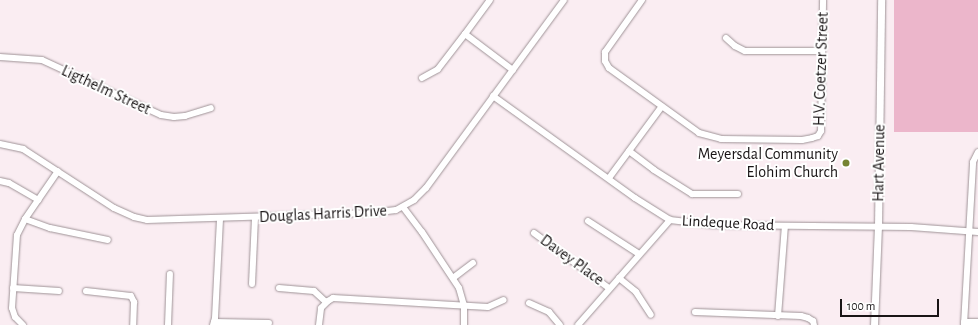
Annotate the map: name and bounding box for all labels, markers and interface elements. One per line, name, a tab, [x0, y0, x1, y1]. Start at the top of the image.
street label: H.V. Coetzer Street	[809, 12, 833, 126]
street label: Ligthelm Street	[58, 61, 154, 119]
street label: Hart Avenue	[869, 124, 889, 202]
place label: Meyersdal Community Elohim Church	[698, 144, 838, 182]
marker: Meyersdal Community Elohim Church	[841, 158, 851, 168]
street label: Douglas Harris Drive	[259, 201, 387, 227]
street label: Lindeque Road	[681, 211, 775, 235]
street label: Davey Place	[536, 230, 608, 290]
scale bar	[842, 291, 941, 317]
text: 100 m	[847, 300, 875, 312]

